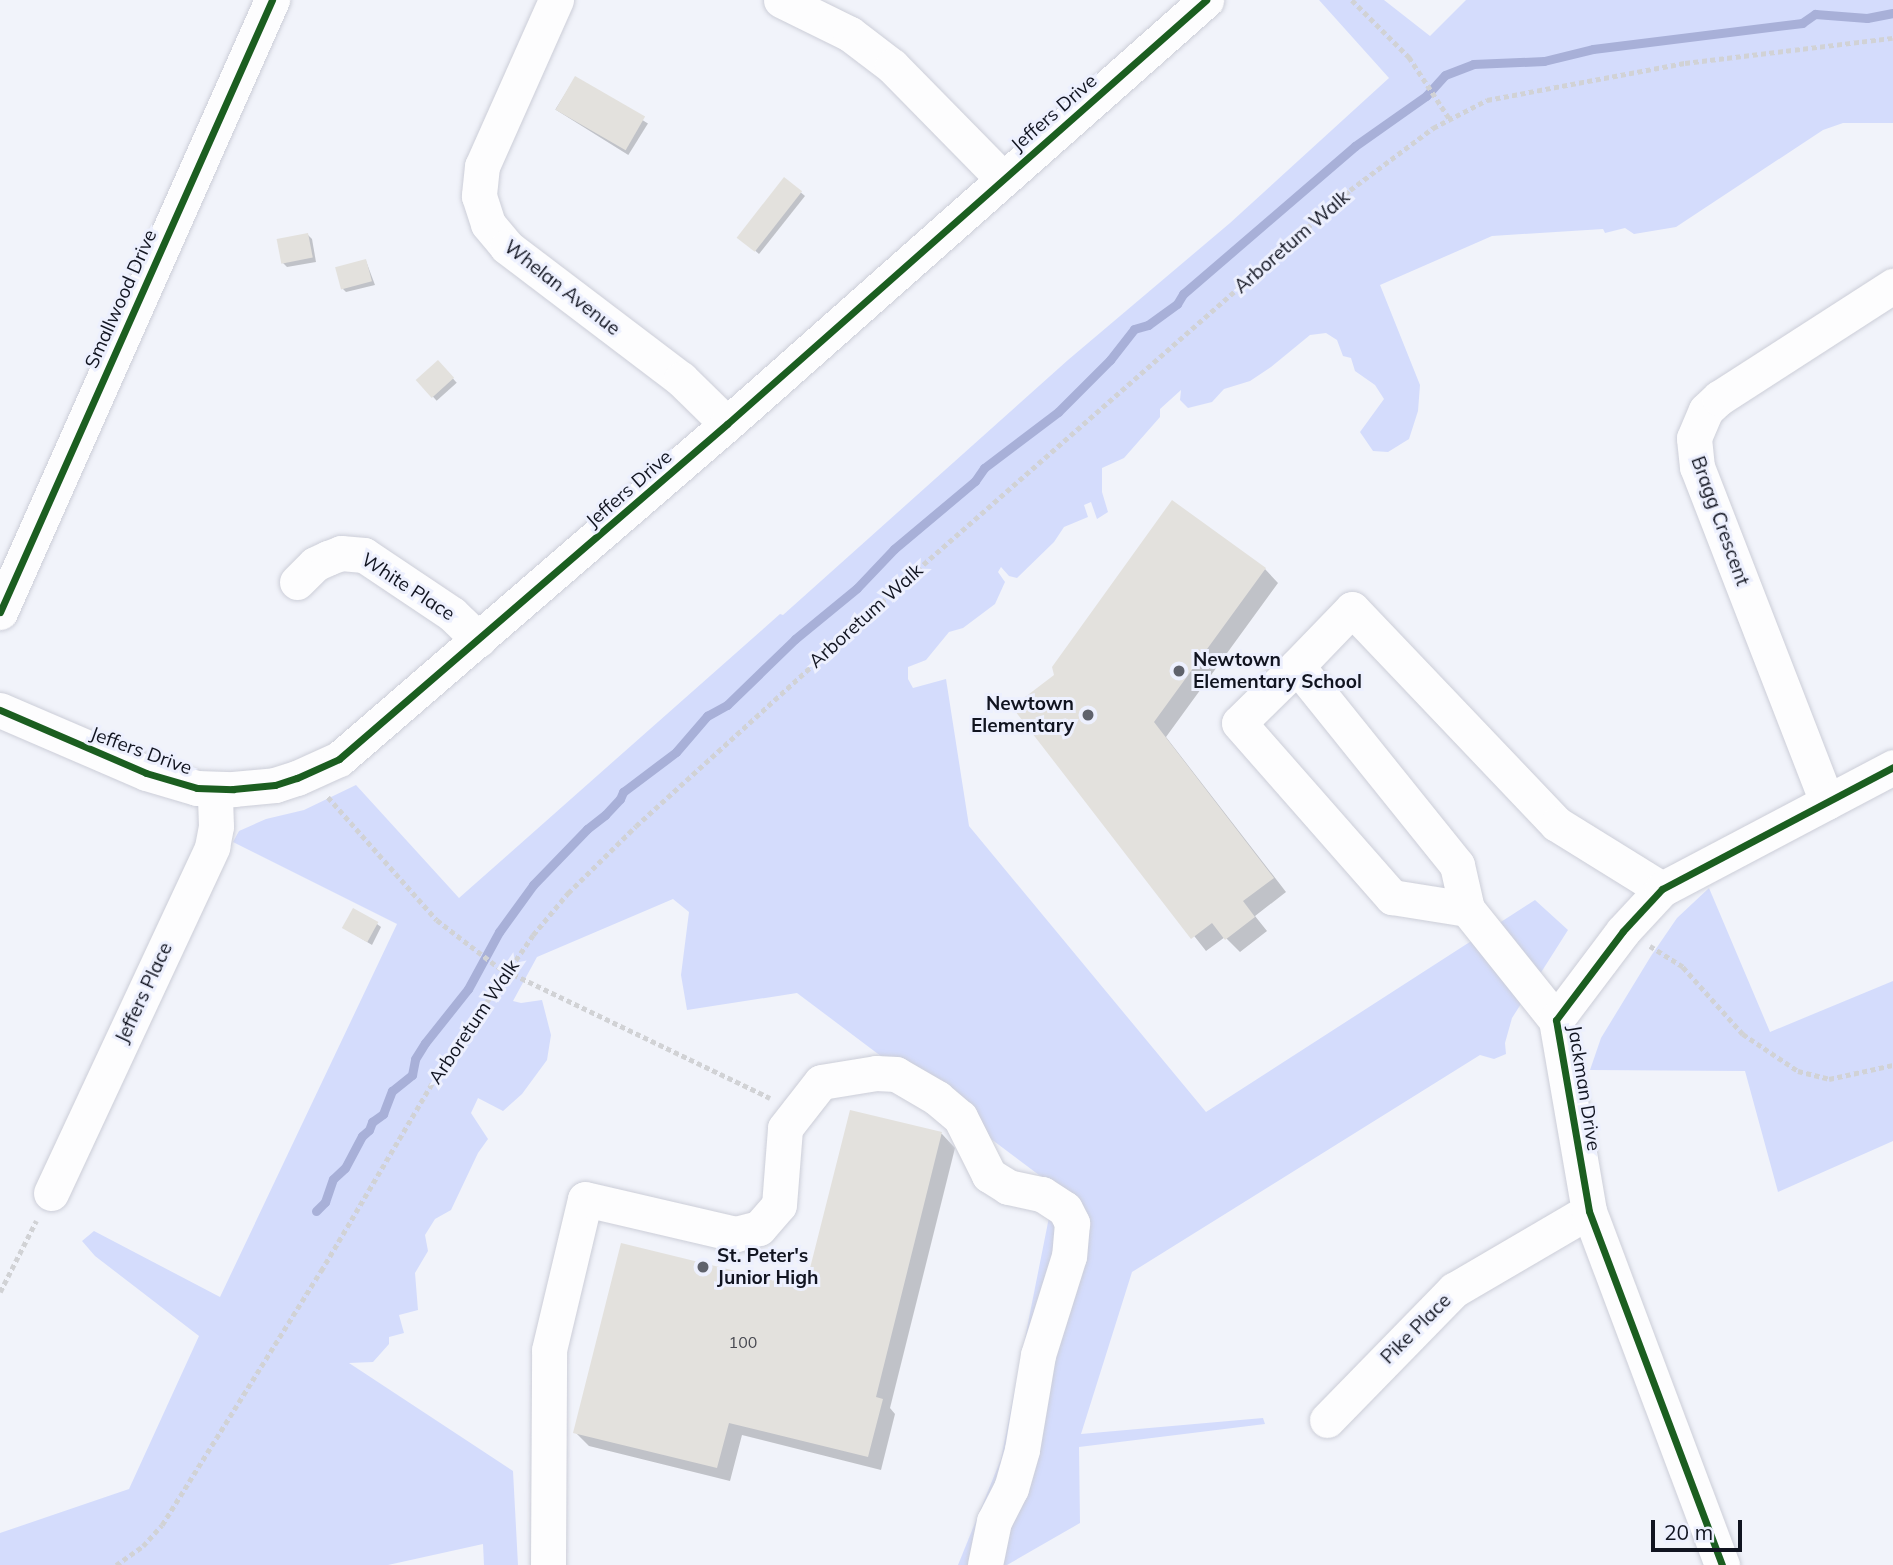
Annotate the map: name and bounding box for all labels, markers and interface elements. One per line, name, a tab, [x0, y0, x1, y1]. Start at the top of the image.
street label: Jeffers Drive	[1006, 70, 1102, 156]
street label: Arboretum Walk	[1230, 186, 1354, 298]
street label: Smallwood Drive	[80, 226, 162, 372]
street label: Whelan Avenue	[500, 236, 624, 340]
street label: Jeffers Drive	[581, 446, 677, 532]
street label: Bragg Crescent	[1686, 453, 1754, 589]
street label: White Place	[357, 548, 459, 626]
street label: Arboretum Walk	[804, 559, 928, 673]
place label: Newtown Elementary School	[1193, 649, 1362, 693]
marker: Newtown Elementary School	[1171, 663, 1187, 679]
place label: Newtown Elementary	[971, 693, 1074, 737]
marker: Newtown Elementary	[1080, 707, 1096, 723]
street label: Jeffers Drive	[87, 722, 195, 780]
street label: Jeffers Place	[111, 939, 177, 1047]
street label: Arboretum Walk	[424, 955, 524, 1089]
street label: Jackman Drive	[1563, 1024, 1605, 1152]
place label: St. Peter's Junior High	[717, 1245, 818, 1289]
marker: St. Peter's Junior High	[695, 1259, 711, 1275]
street label: Pike Place	[1376, 1289, 1456, 1369]
house number: 100	[729, 1332, 757, 1352]
scale bar	[1655, 1506, 1746, 1550]
text: 20 m	[1664, 1519, 1713, 1545]

